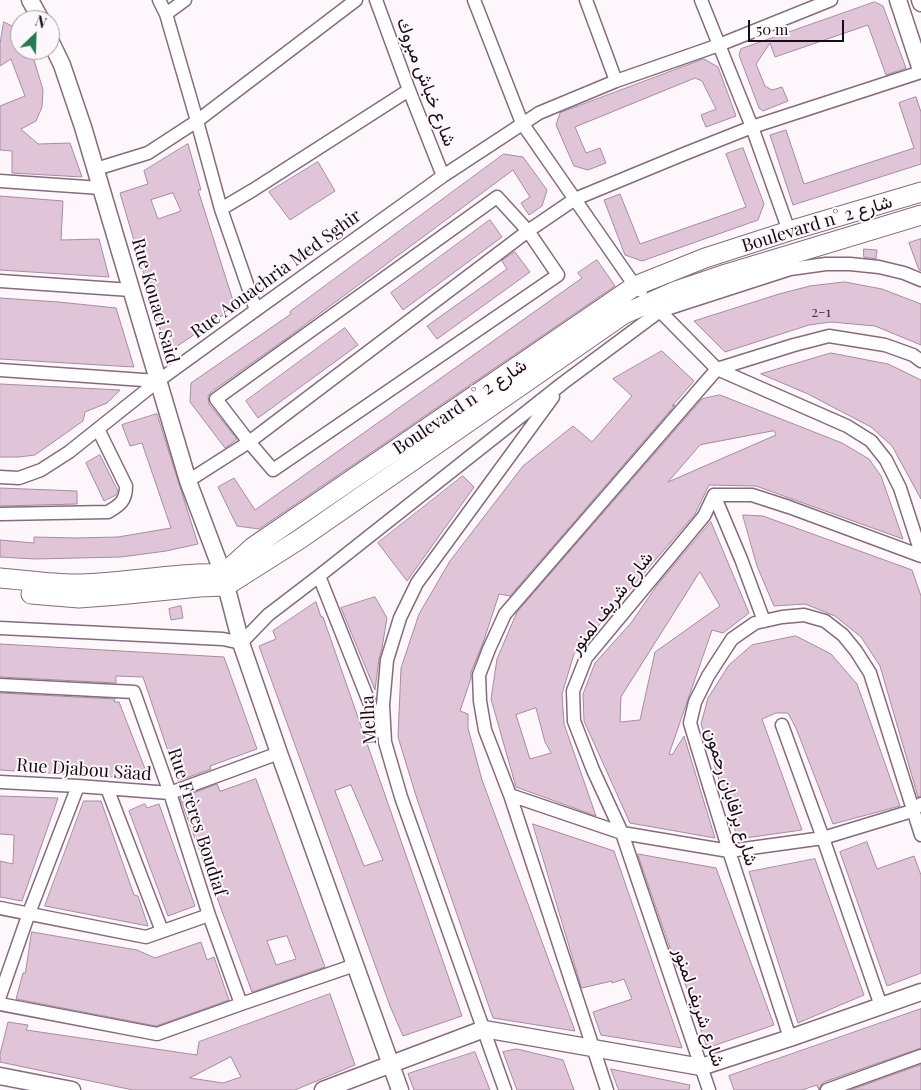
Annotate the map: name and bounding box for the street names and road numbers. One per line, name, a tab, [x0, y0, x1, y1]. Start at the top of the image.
street label: شارع خباش مبروك	[392, 15, 460, 149]
street label: Boulevard n° شارع 2	[739, 191, 895, 257]
street label: Rue Aouachria Med Sghir	[187, 205, 365, 343]
street label: Rue Kouaci Said	[127, 236, 183, 366]
street label: Boulevard n° شارع 2	[389, 354, 531, 460]
street label: شارع شريف لمنور	[564, 547, 658, 659]
street label: Melha	[357, 695, 381, 745]
street label: شارع برافابان رحمون	[700, 726, 762, 868]
street label: Rue Frères Boudiaf	[163, 745, 231, 899]
street label: Rue Djabou Säad	[16, 754, 152, 786]
street label: شارع شريف لمنور	[669, 945, 729, 1069]

